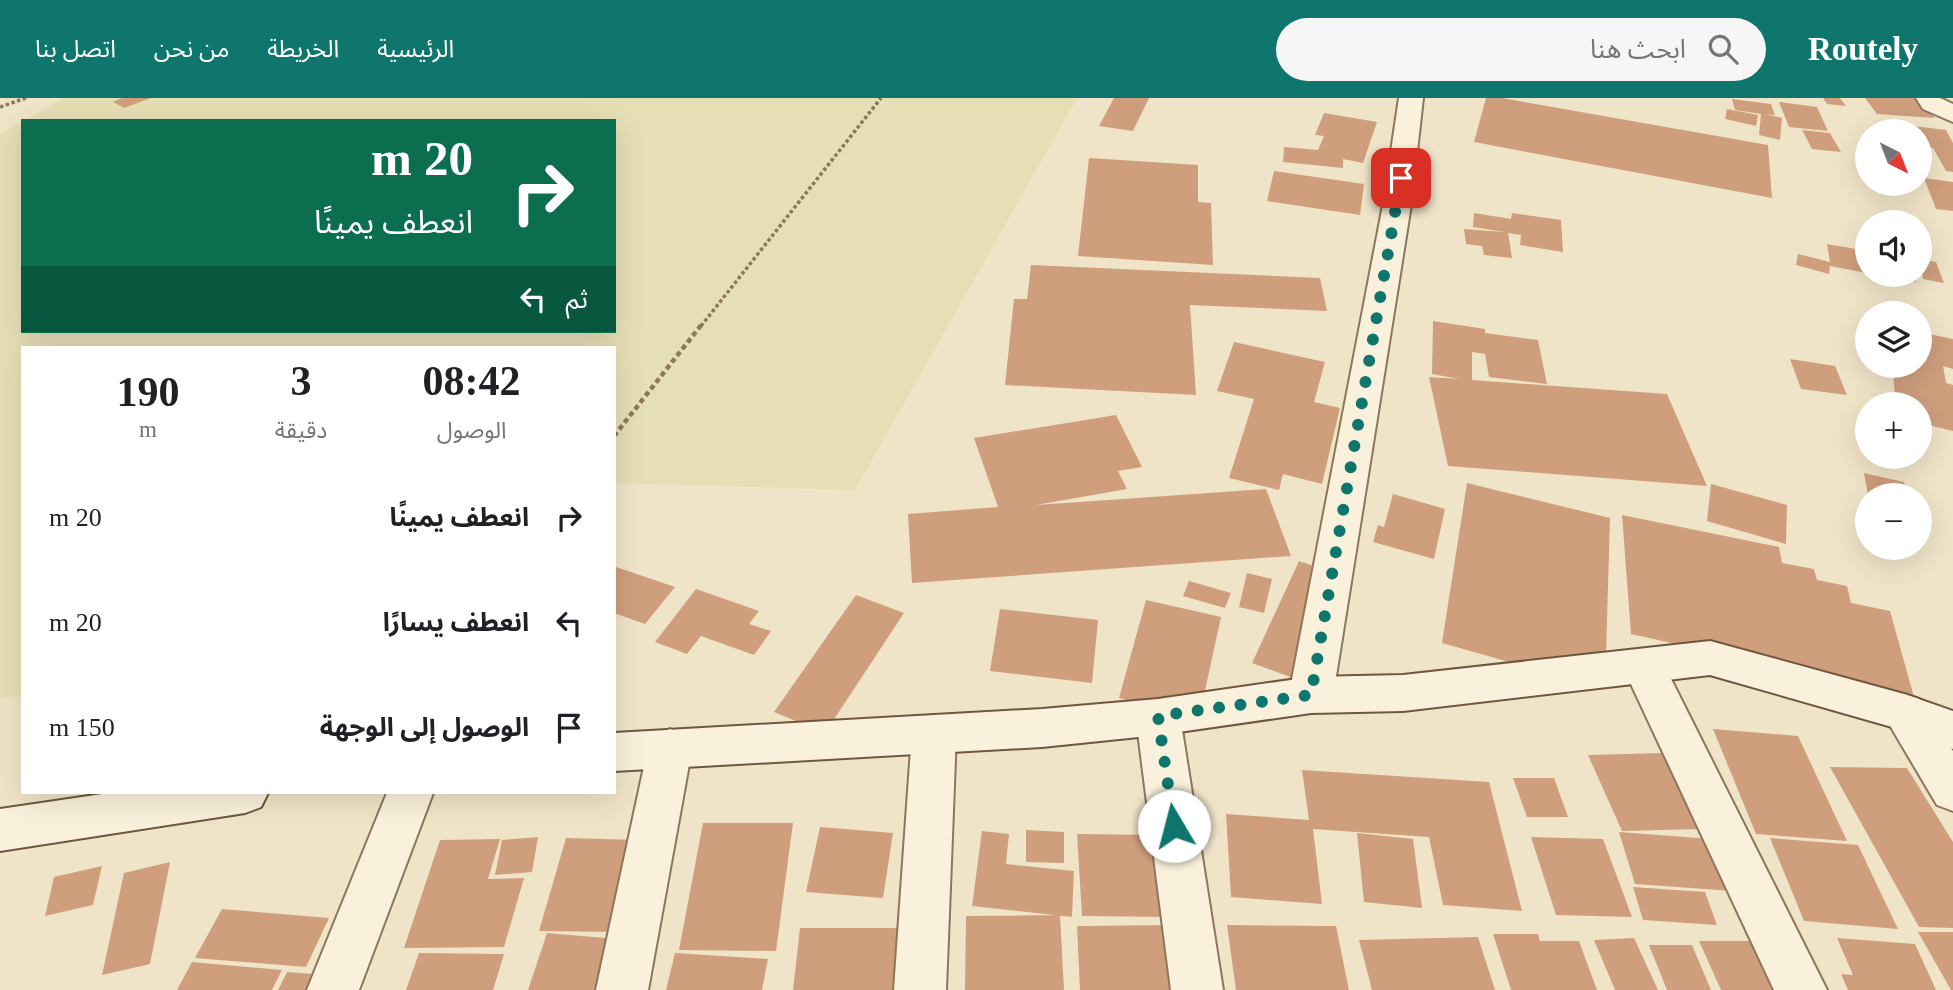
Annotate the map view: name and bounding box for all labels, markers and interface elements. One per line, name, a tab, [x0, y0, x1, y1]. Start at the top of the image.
search box	[1276, 18, 1766, 81]
icon: search	[1704, 30, 1742, 68]
text: Routely	[1808, 31, 1918, 67]
text: ابحث هنا	[1590, 35, 1686, 64]
text: اتصل بنا	[35, 36, 116, 62]
text: من نحن	[154, 36, 229, 62]
text: الخريطة	[267, 36, 339, 62]
text: الرئيسية	[377, 36, 454, 62]
north arrow	[1855, 119, 1932, 196]
map controls	[1855, 119, 1932, 560]
text: 20 m	[371, 131, 473, 186]
icon: right	[497, 147, 588, 238]
pin	[1371, 148, 1431, 208]
icon: arrive	[1382, 159, 1420, 197]
text: انعطف يمينًا	[314, 204, 473, 240]
button: sound	[1855, 210, 1932, 287]
icon: left	[514, 280, 552, 318]
text: ثم	[566, 285, 588, 314]
button: layers	[1855, 301, 1932, 378]
text: 3	[291, 358, 312, 404]
text: 08:42	[423, 358, 521, 404]
text: 190	[116, 369, 179, 415]
button: +	[1855, 392, 1932, 469]
text: m	[139, 417, 157, 442]
text: دقيقة	[275, 418, 327, 443]
text: الوصول	[437, 418, 507, 443]
button: −	[1855, 483, 1932, 560]
icon: right	[550, 499, 588, 537]
text: 20 m	[49, 503, 102, 532]
text: انعطف يمينًا	[390, 503, 529, 532]
icon: left	[550, 604, 588, 642]
text: 20 m	[49, 608, 102, 637]
text: انعطف يسارًا	[383, 608, 529, 637]
icon: arrive	[550, 709, 588, 747]
text: 150 m	[49, 713, 115, 742]
text: الوصول إلى الوجهة	[320, 713, 529, 742]
position arrow	[1137, 789, 1211, 863]

